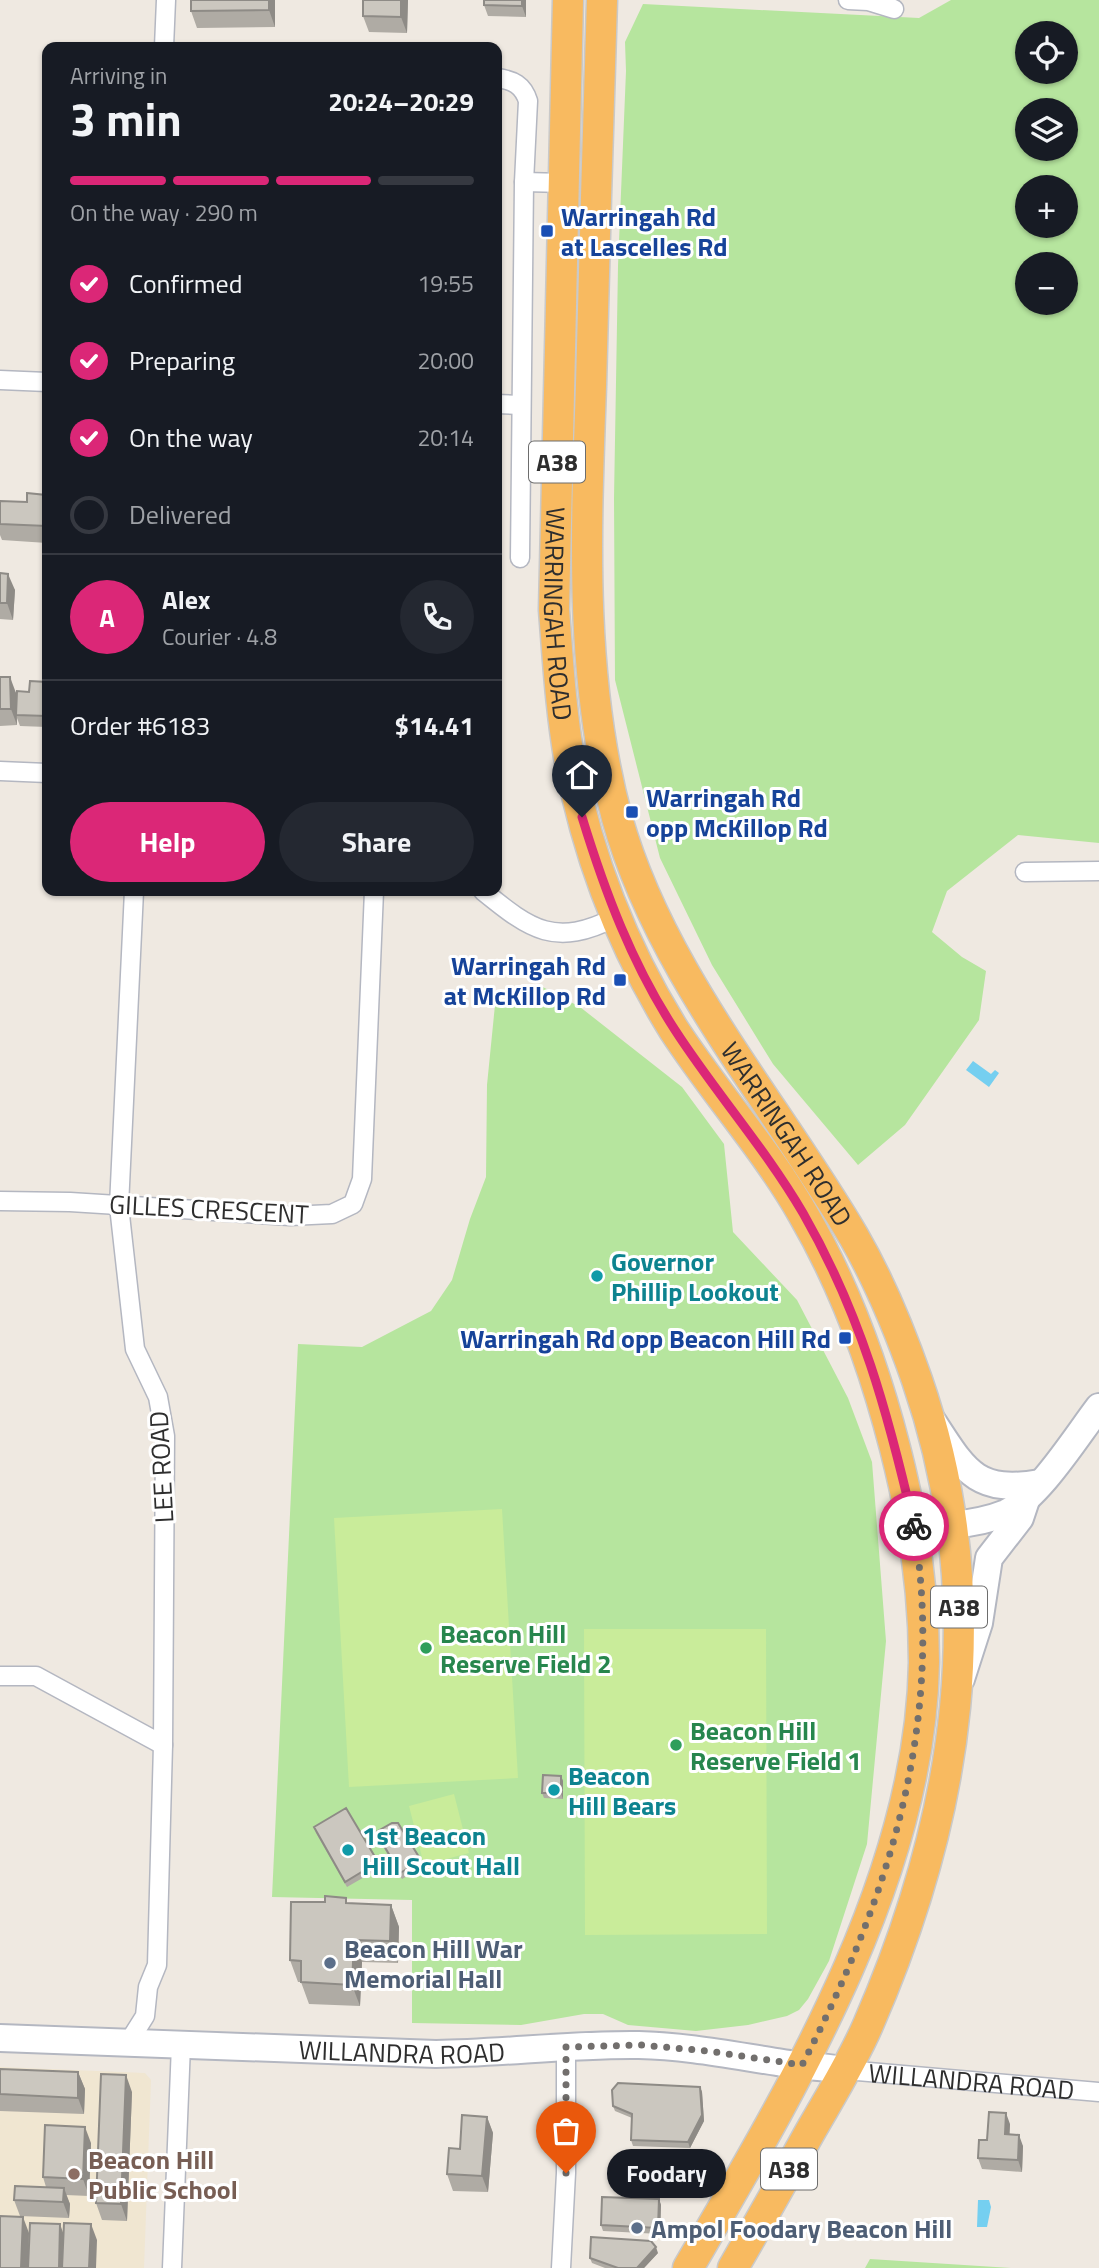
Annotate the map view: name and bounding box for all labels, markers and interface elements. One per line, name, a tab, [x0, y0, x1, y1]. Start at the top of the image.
map controls	[1015, 21, 1078, 315]
button: locate	[1015, 21, 1078, 84]
text: Arriving in	[70, 58, 167, 93]
text: 20:24–20:29	[328, 82, 474, 121]
text: 3 min	[70, 84, 182, 154]
button: layers	[1015, 98, 1078, 161]
button: +	[1015, 175, 1078, 238]
text: On the way · 290 m	[70, 195, 258, 230]
place label: Warringah Rd at Lascelles Rd	[561, 197, 728, 266]
marker: Warringah Rd at Lascelles Rd	[539, 223, 555, 239]
button: −	[1015, 252, 1078, 315]
text: Confirmed	[129, 264, 243, 303]
icon: check	[70, 265, 108, 303]
text: 19:55	[417, 266, 474, 301]
text: Preparing	[129, 341, 235, 380]
icon: check	[70, 342, 108, 380]
text: 20:00	[417, 343, 474, 378]
text: On the way	[129, 418, 253, 457]
icon: check	[70, 419, 108, 457]
text: 20:14	[417, 420, 474, 455]
road number: A38	[529, 442, 585, 482]
text: Delivered	[129, 495, 232, 534]
street label: WARRINGAH ROAD	[534, 506, 583, 723]
text: Alex	[162, 580, 210, 619]
button: phone	[400, 580, 474, 654]
text: A	[99, 598, 115, 637]
text: Courier · 4.8	[162, 619, 277, 654]
text: Order #6183	[70, 706, 210, 745]
text: $14.41	[395, 706, 474, 745]
pin	[552, 745, 612, 817]
icon: home	[563, 756, 601, 794]
place label: Warringah Rd opp McKillop Rd	[646, 778, 828, 847]
button: Help	[70, 802, 265, 882]
button: Share	[279, 802, 474, 882]
marker: Warringah Rd opp McKillop Rd	[624, 804, 640, 820]
place label: Warringah Rd at McKillop Rd	[444, 946, 606, 1015]
marker: Warringah Rd at McKillop Rd	[612, 972, 628, 988]
street label: WARRINGAH ROAD	[712, 1034, 863, 1234]
street label: GILLES CRESCENT	[108, 1184, 310, 1234]
place label: Governor Phillip Lookout	[611, 1242, 779, 1311]
marker: Governor Phillip Lookout	[589, 1268, 605, 1284]
place label: Warringah Rd opp Beacon Hill Rd	[460, 1319, 831, 1358]
marker: Warringah Rd opp Beacon Hill Rd	[837, 1330, 853, 1346]
street label: LEE ROAD	[139, 1410, 183, 1524]
courier	[879, 1491, 949, 1561]
icon: bike	[895, 1507, 933, 1545]
road number: A38	[931, 1587, 987, 1628]
place label: Beacon Hill Reserve Field 2	[440, 1614, 611, 1683]
marker: Beacon Hill Reserve Field 2	[418, 1640, 434, 1656]
place label: Beacon Hill Reserve Field 1	[690, 1711, 861, 1780]
marker: Beacon Hill Reserve Field 1	[668, 1737, 684, 1753]
place label: Beacon Hill Bears	[568, 1756, 676, 1825]
marker: Beacon Hill Bears	[546, 1782, 562, 1798]
place label: 1st Beacon Hill Scout Hall	[362, 1816, 520, 1885]
marker: 1st Beacon Hill Scout Hall	[340, 1842, 356, 1858]
place label: Beacon Hill War Memorial Hall	[344, 1929, 523, 1998]
marker: Beacon Hill War Memorial Hall	[322, 1955, 338, 1971]
street label: WILLANDRA ROAD	[298, 2029, 506, 2074]
street label: WILLANDRA ROAD	[867, 2053, 1076, 2109]
pin	[536, 2101, 596, 2173]
icon: bag	[547, 2112, 585, 2150]
place label: Beacon Hill Public School	[88, 2140, 238, 2209]
callout: Foodary	[608, 2148, 727, 2198]
road number: A38	[761, 2148, 817, 2190]
text: Foodary	[626, 2156, 707, 2191]
marker: Beacon Hill Public School	[66, 2166, 82, 2182]
place label: Ampol Foodary Beacon Hill	[651, 2209, 952, 2248]
marker: Ampol Foodary Beacon Hill	[629, 2220, 645, 2236]

